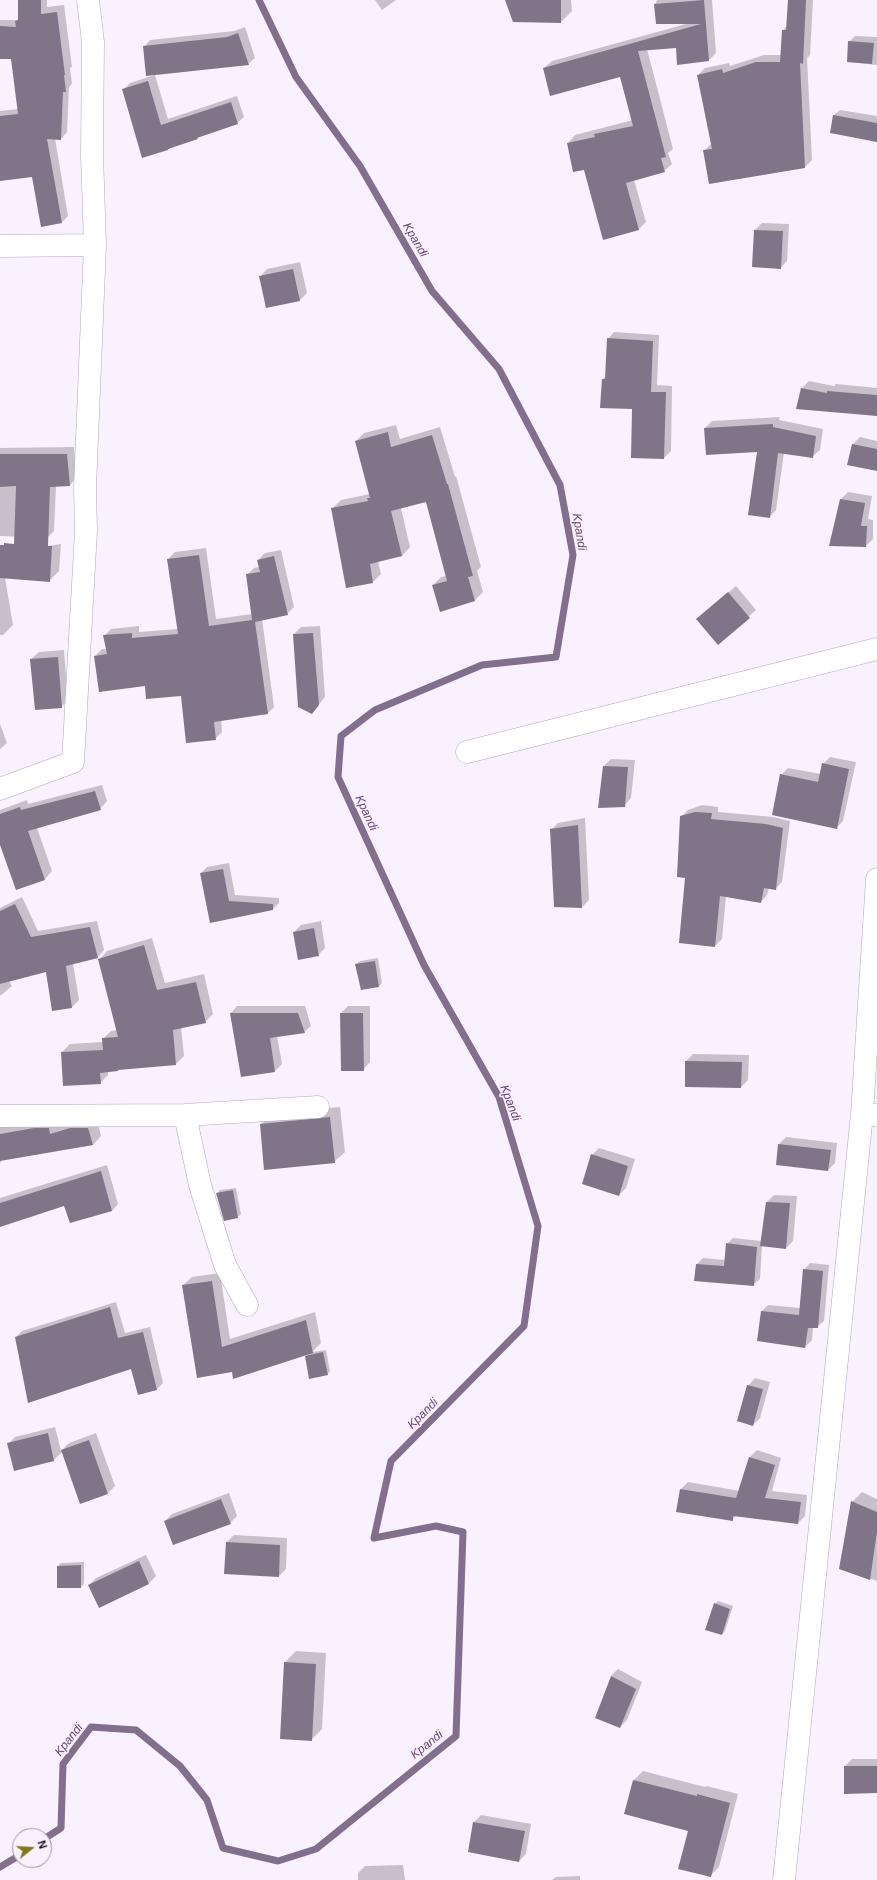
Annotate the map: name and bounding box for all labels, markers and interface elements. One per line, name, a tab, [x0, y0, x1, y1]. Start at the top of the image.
water label: Kpandi	[399, 220, 431, 260]
water label: Kpandi	[569, 512, 589, 552]
water label: Kpandi	[352, 793, 380, 833]
water label: Kpandi	[497, 1083, 523, 1123]
water label: Kpandi	[405, 1396, 441, 1432]
water label: Kpandi	[52, 1721, 86, 1759]
water label: Kpandi	[408, 1728, 446, 1762]
north arrow	[12, 1828, 52, 1868]
text: N	[36, 1839, 49, 1850]

